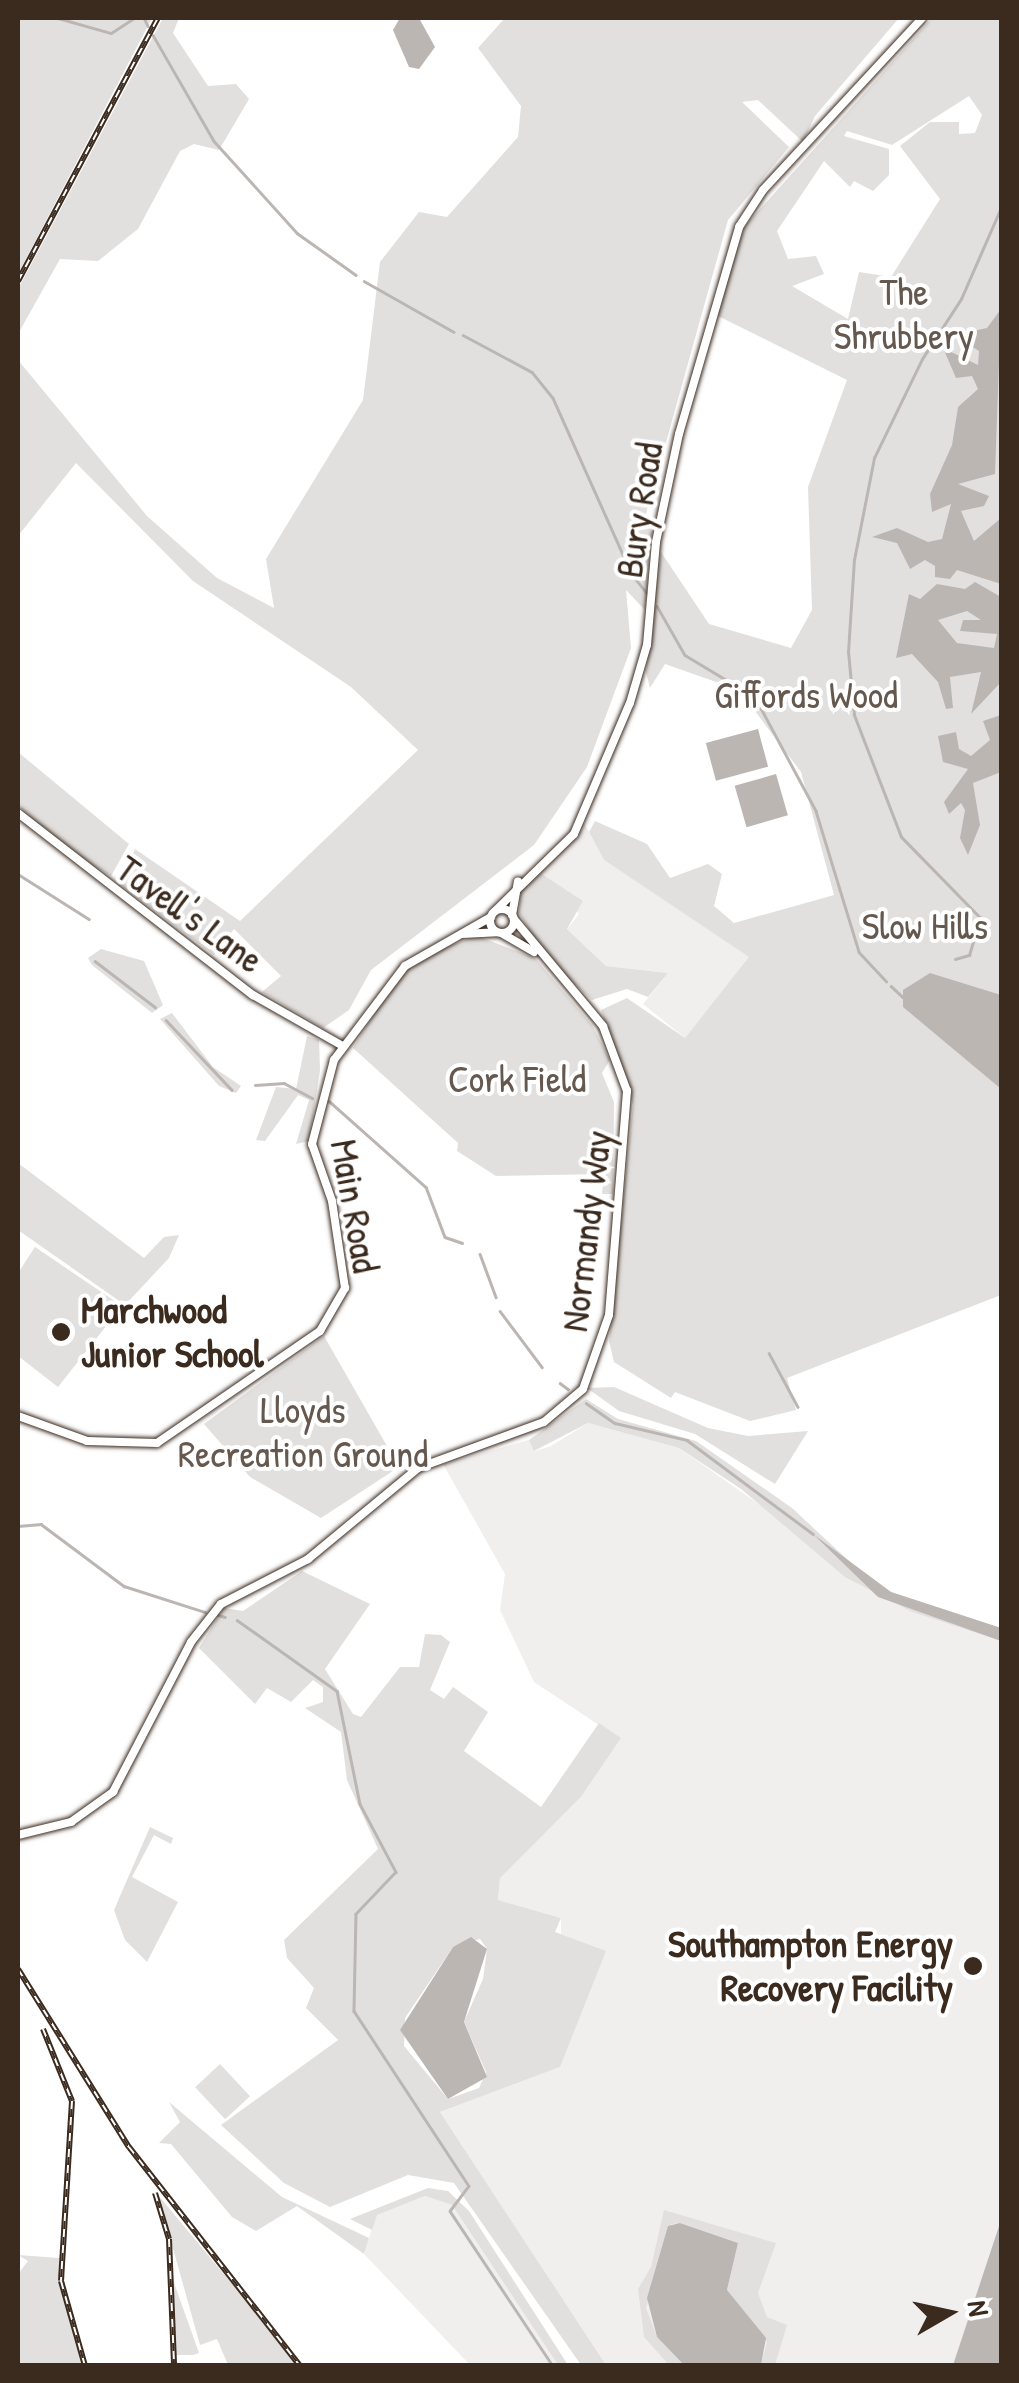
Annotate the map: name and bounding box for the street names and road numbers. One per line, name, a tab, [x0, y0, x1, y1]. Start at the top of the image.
street label: Bury Road	[606, 439, 672, 581]
street label: Tavell's Lane	[108, 845, 272, 983]
street label: Normandy Way	[551, 1128, 621, 1334]
street label: Main Road	[321, 1136, 389, 1276]

